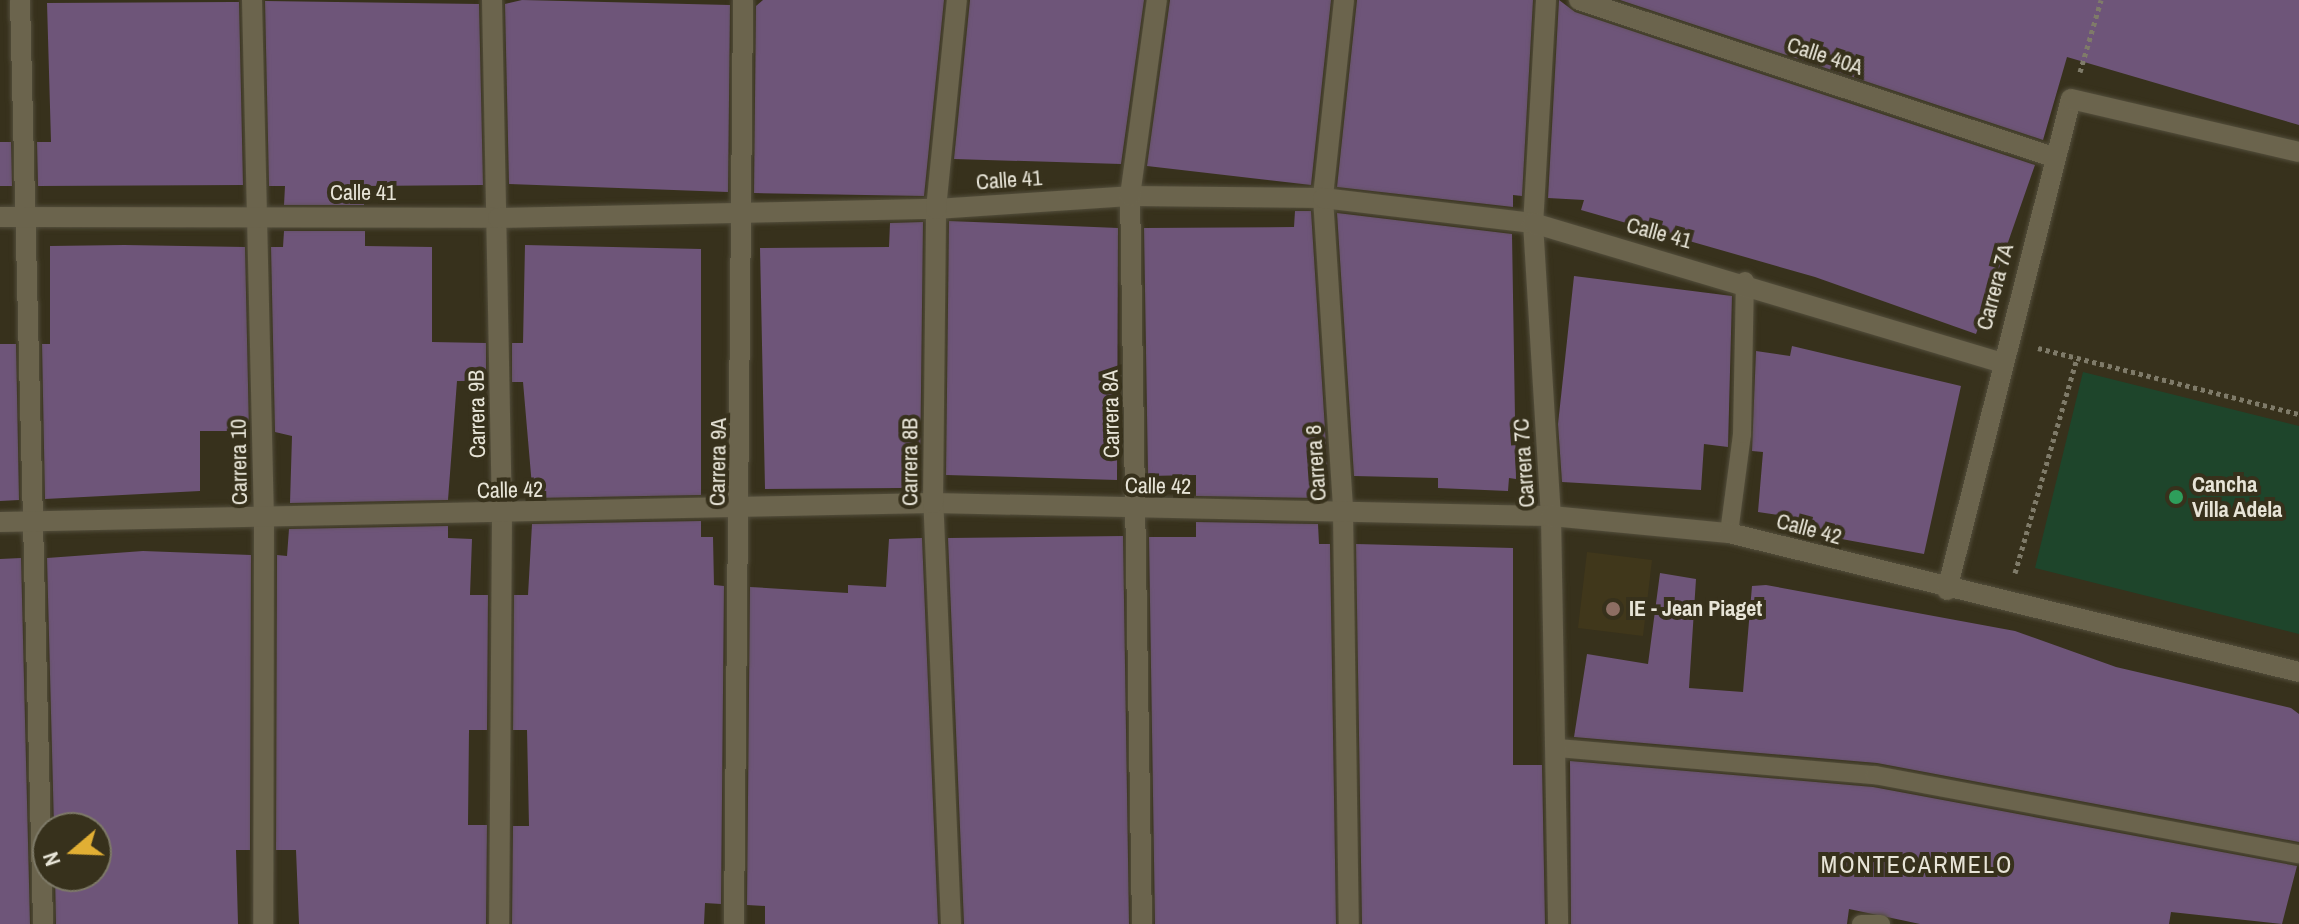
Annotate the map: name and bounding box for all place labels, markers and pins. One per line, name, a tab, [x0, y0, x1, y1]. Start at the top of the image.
place label: Cancha Villa Adela	[2192, 471, 2283, 522]
marker: Cancha Villa Adela	[2167, 488, 2185, 506]
place label: IE - Jean Piaget	[1629, 596, 1762, 622]
marker: IE - Jean Piaget	[1604, 600, 1622, 618]

